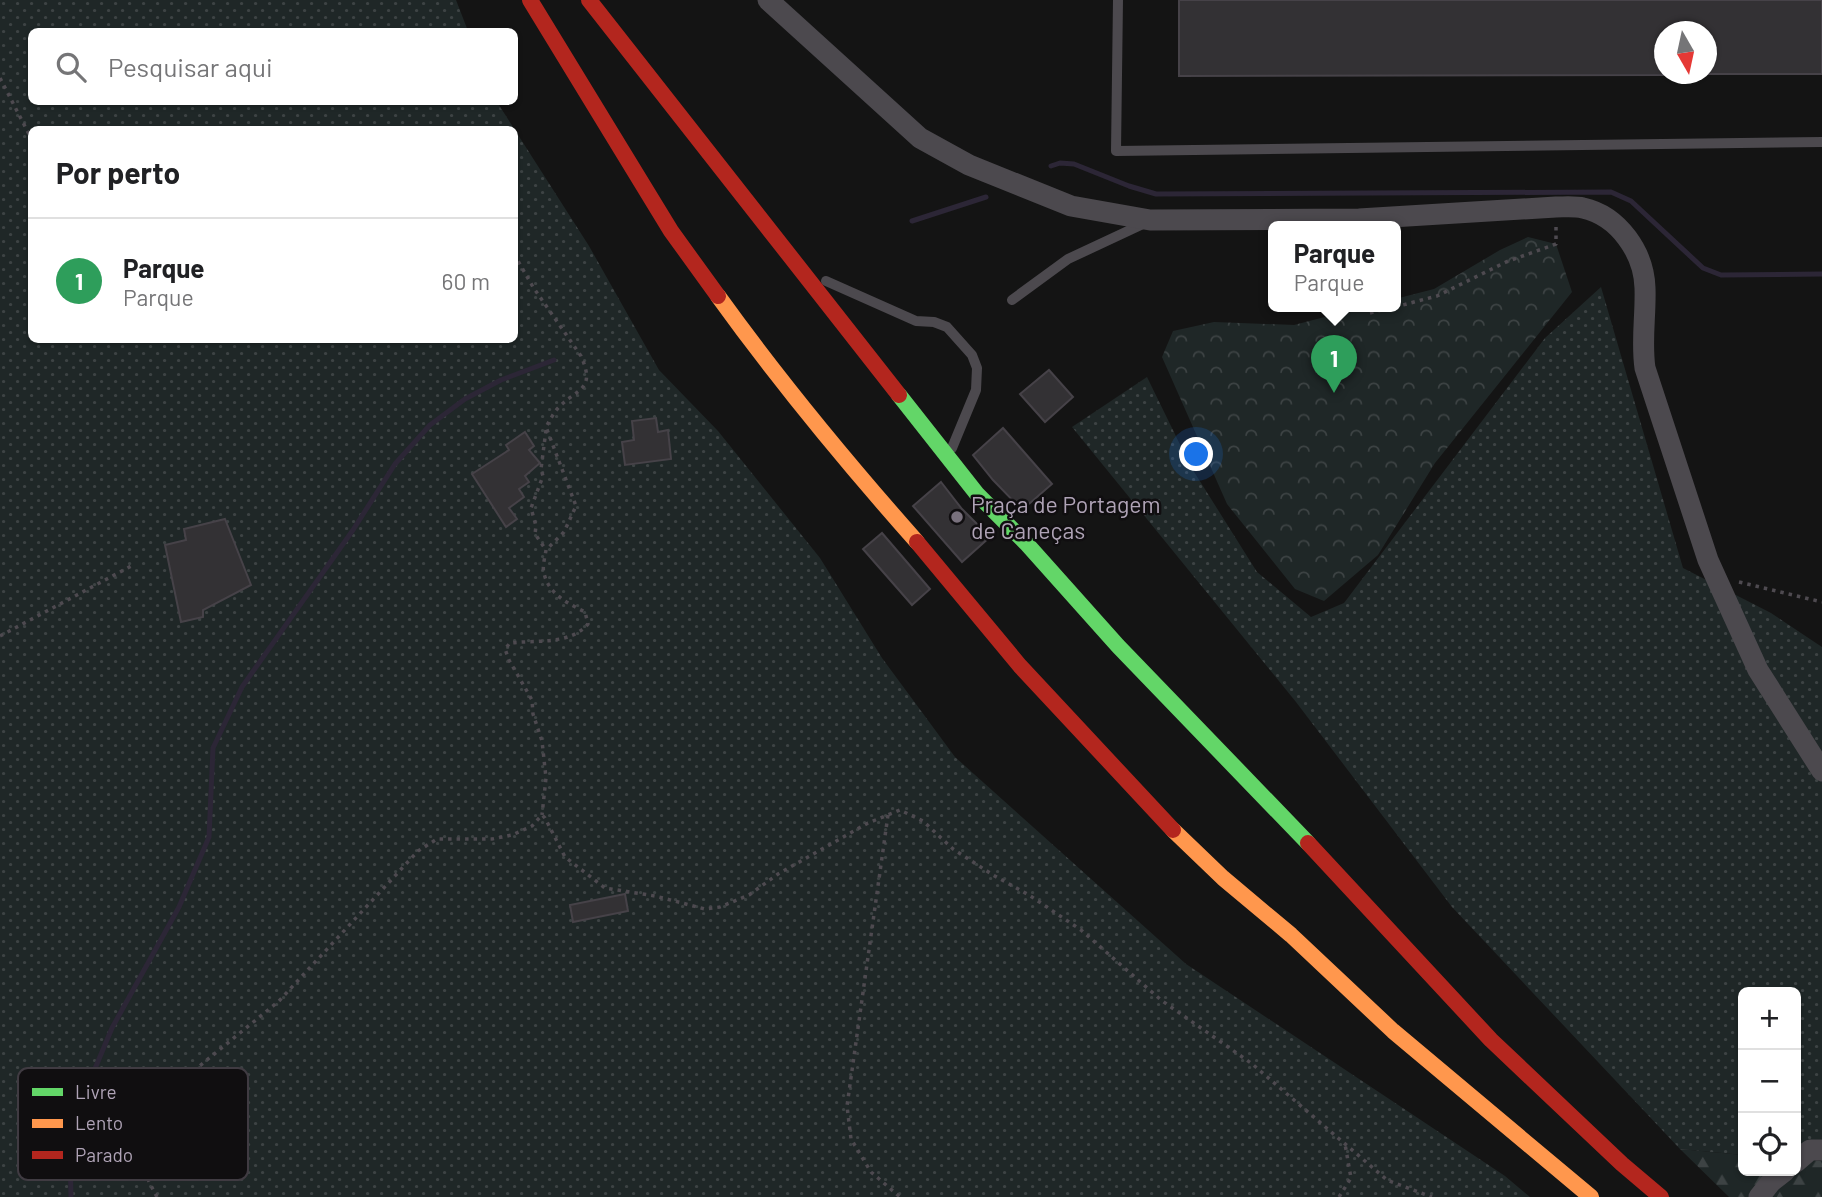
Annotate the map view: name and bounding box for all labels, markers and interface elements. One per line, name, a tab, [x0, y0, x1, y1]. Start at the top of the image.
north arrow	[1654, 21, 1717, 84]
search box	[28, 28, 518, 105]
icon: search	[52, 48, 90, 86]
text: Pesquisar aqui	[108, 51, 273, 82]
text: Por perto	[56, 154, 180, 190]
popup	[1268, 221, 1401, 312]
text: Parque	[1294, 237, 1375, 268]
text: Parque	[123, 252, 205, 283]
text: 1	[75, 267, 83, 295]
text: 60 m	[442, 267, 490, 295]
text: Parque	[1294, 268, 1364, 296]
text: Parque	[123, 283, 194, 311]
pin: 1	[1311, 335, 1357, 393]
your location	[1179, 437, 1213, 471]
place label: Praça de Portagem de Caneças	[971, 490, 1161, 544]
marker: Praça de Portagem de Caneças	[949, 509, 965, 525]
map controls	[1738, 987, 1801, 1176]
button: +	[1738, 987, 1801, 1050]
button: −	[1738, 1050, 1801, 1113]
legend	[18, 1068, 248, 1180]
text: Livre	[75, 1080, 117, 1103]
text: Lento	[75, 1111, 123, 1134]
button: locate	[1738, 1113, 1801, 1176]
text: Parado	[75, 1143, 133, 1166]

